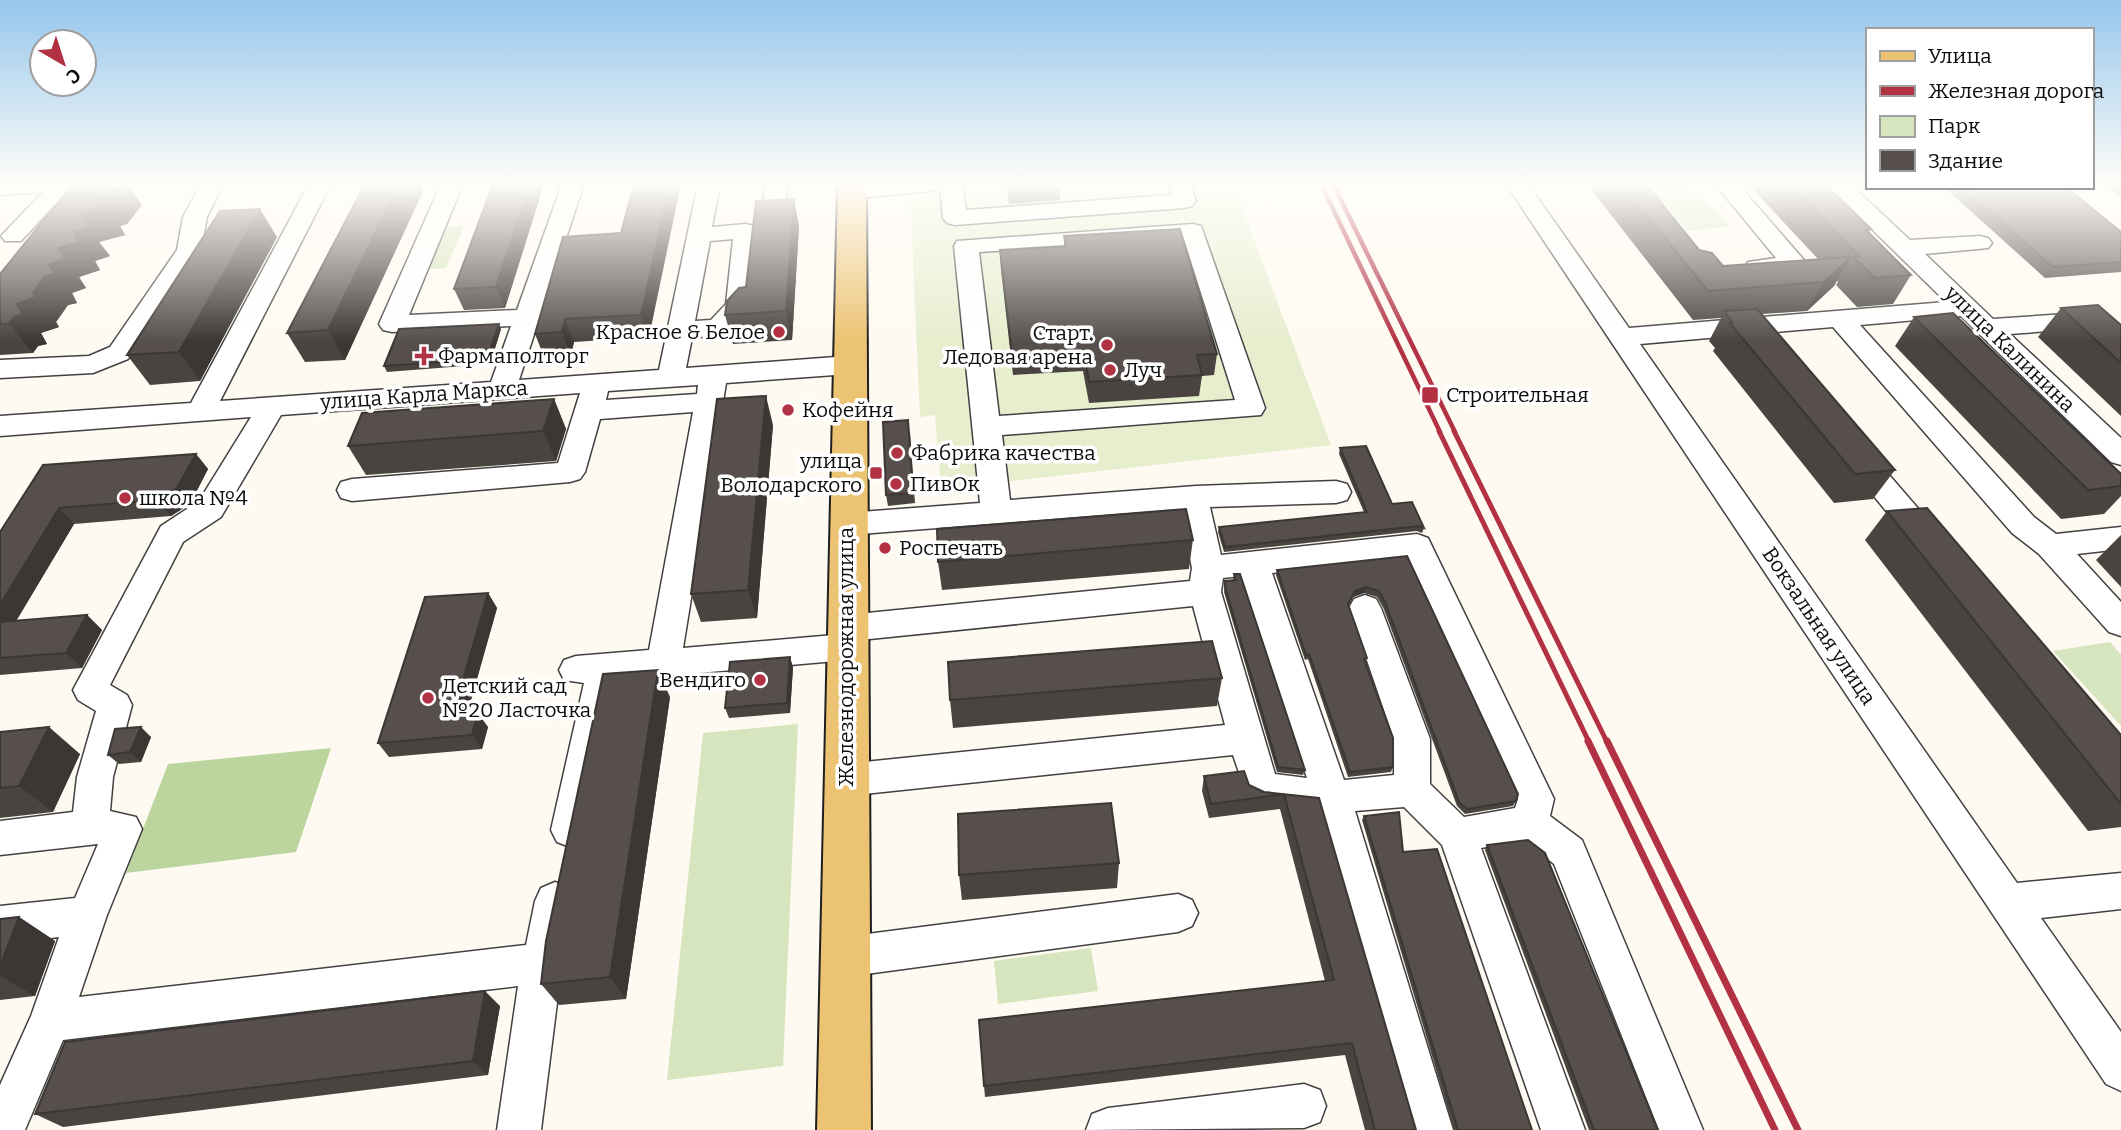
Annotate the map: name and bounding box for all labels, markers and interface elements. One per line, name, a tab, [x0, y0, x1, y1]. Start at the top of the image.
north arrow	[28, 28, 98, 98]
legend	[1866, 28, 2093, 189]
text: Улица	[1928, 43, 1992, 69]
text: С	[61, 63, 85, 89]
text: Железная дорога	[1928, 78, 2105, 104]
text: Парк	[1928, 113, 1981, 139]
text: Здание	[1928, 148, 2003, 174]
street label: улица Калинина	[1939, 279, 2081, 418]
place label: Красное & Белое	[596, 319, 765, 345]
place label: Старт. Ледовая арена	[943, 320, 1093, 370]
marker: Красное & Белое	[771, 324, 787, 340]
marker: Старт. Ледовая арена	[1099, 337, 1115, 353]
place label: Фармаполторг	[438, 343, 588, 369]
marker: Фармаполторг	[416, 348, 432, 364]
place label: Луч	[1124, 357, 1162, 383]
marker: Луч	[1102, 362, 1118, 378]
street label: улица Карла Маркса	[318, 375, 529, 415]
place label: Строительная	[1446, 382, 1589, 408]
marker: Строительная	[1420, 385, 1440, 405]
place label: Кофейня	[802, 397, 894, 423]
marker: Кофейня	[780, 402, 796, 418]
place label: Фабрика качества	[911, 440, 1096, 466]
marker: Фабрика качества	[889, 445, 905, 461]
place label: улица Володарского	[720, 448, 862, 498]
marker: улица Володарского	[868, 465, 884, 481]
place label: ПивОк	[910, 471, 980, 497]
marker: ПивОк	[888, 476, 904, 492]
place label: школа №4	[139, 485, 248, 511]
marker: школа №4	[117, 490, 133, 506]
street label: Железнодорожная улица	[833, 527, 859, 787]
place label: Роспечать	[899, 535, 1003, 561]
marker: Роспечать	[877, 540, 893, 556]
street label: Вокзальная улица	[1756, 542, 1882, 710]
place label: Вендиго	[659, 667, 746, 693]
marker: Вендиго	[752, 672, 768, 688]
place label: Детский сад №20 Ласточка	[442, 673, 592, 723]
marker: Детский сад №20 Ласточка	[420, 690, 436, 706]

